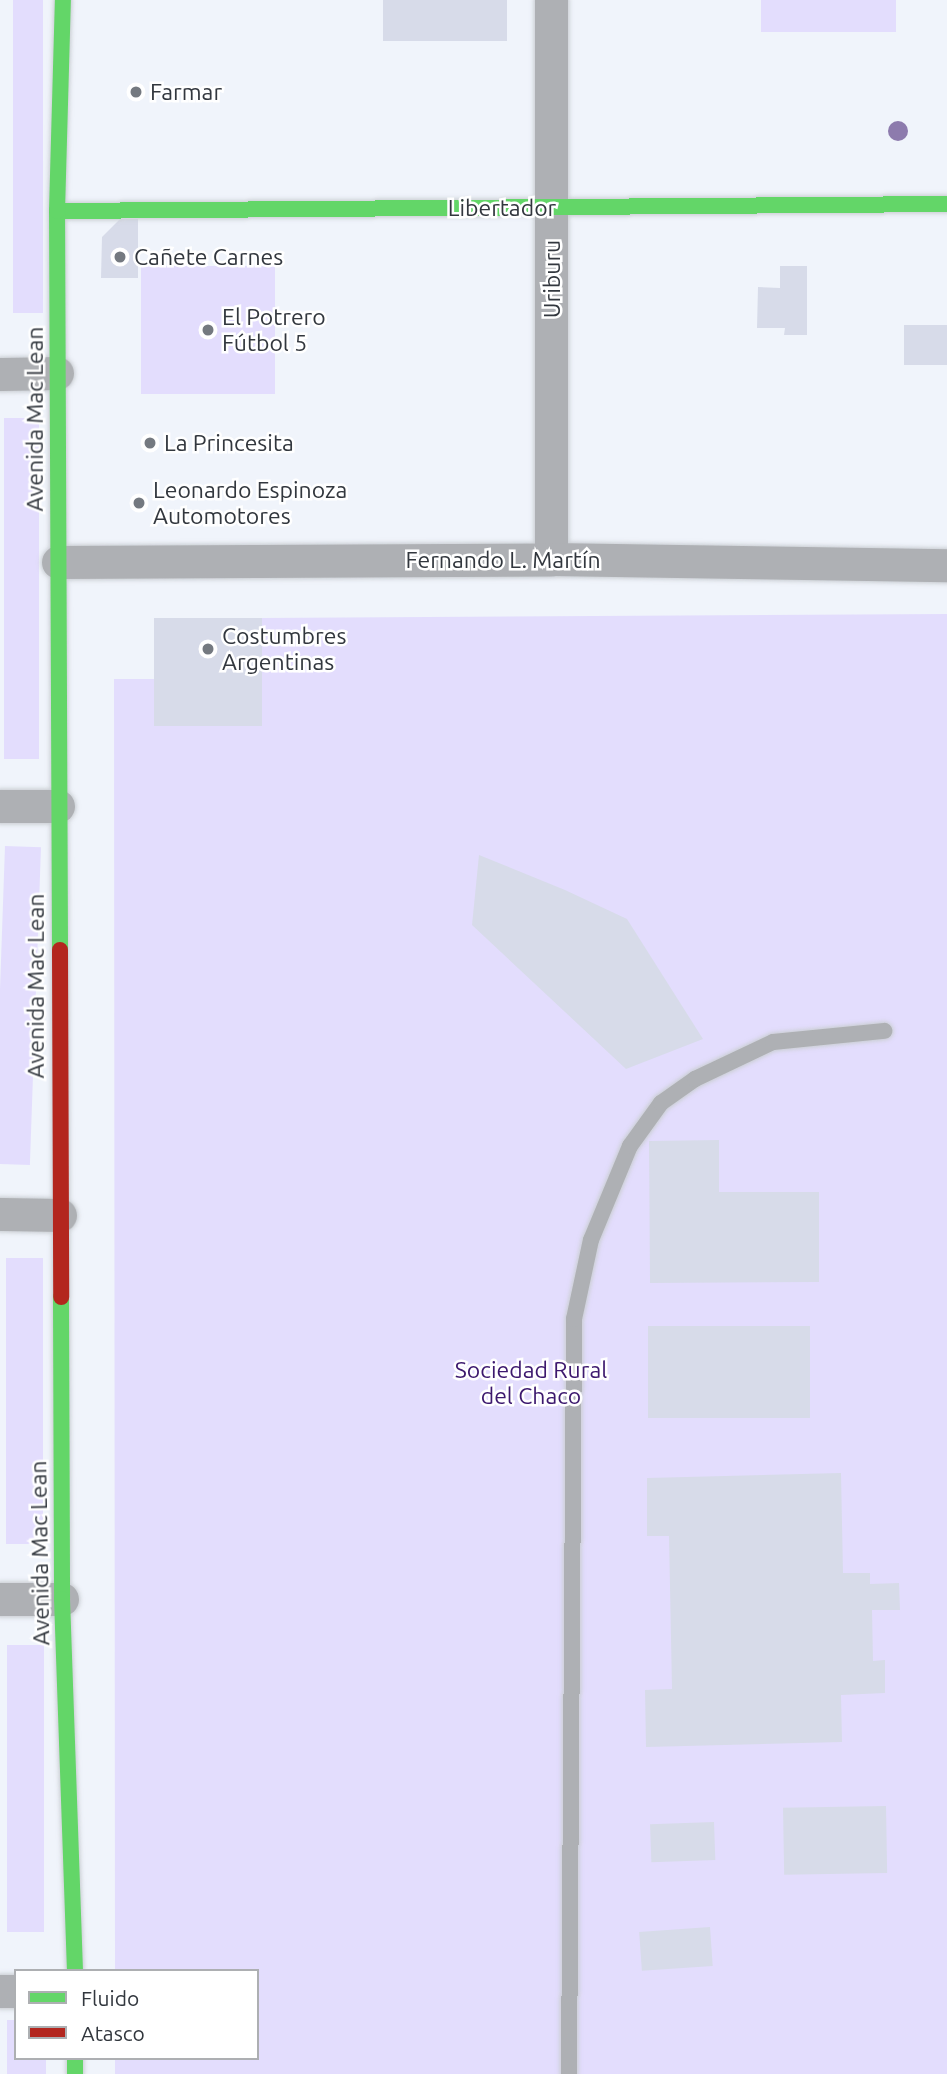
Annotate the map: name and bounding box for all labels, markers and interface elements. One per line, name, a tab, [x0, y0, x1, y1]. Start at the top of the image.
place label: Farmar	[150, 78, 222, 106]
marker: Farmar	[128, 84, 144, 100]
street label: Libertador	[448, 194, 556, 222]
street label: Uriburu	[538, 240, 566, 318]
place label: Cañete Carnes	[134, 243, 283, 271]
marker: Cañete Carnes	[112, 249, 128, 265]
place label: El Potrero Fútbol 5	[222, 303, 326, 357]
marker: El Potrero Fútbol 5	[200, 322, 216, 338]
street label: Avenida Mac Lean	[21, 327, 49, 511]
place label: La Princesita	[164, 429, 294, 457]
marker: La Princesita	[142, 435, 158, 451]
place label: Leonardo Espinoza Automotores	[153, 476, 347, 530]
marker: Leonardo Espinoza Automotores	[131, 495, 147, 511]
street label: Fernando L. Martín	[405, 546, 601, 574]
place label: Costumbres Argentinas	[222, 622, 346, 676]
marker: Costumbres Argentinas	[200, 641, 216, 657]
street label: Avenida Mac Lean	[22, 894, 50, 1078]
park label: Sociedad Rural del Chaco	[455, 1356, 607, 1410]
street label: Avenida Mac Lean	[25, 1460, 55, 1646]
legend	[14, 1969, 259, 2060]
text: Fluido	[81, 1986, 139, 2010]
text: Atasco	[81, 2021, 145, 2045]

